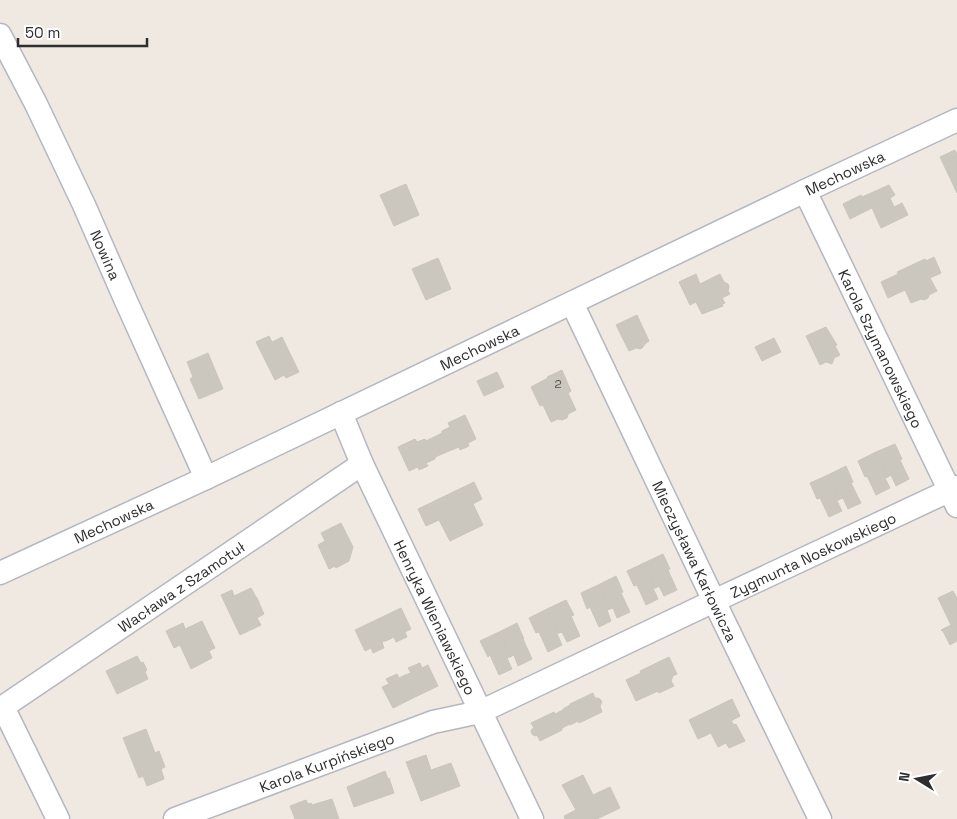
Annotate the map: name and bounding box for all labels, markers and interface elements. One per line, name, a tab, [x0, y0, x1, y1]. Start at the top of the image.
scale bar	[18, 15, 146, 47]
text: 50 m	[25, 23, 60, 42]
street label: Mechowska	[802, 146, 888, 199]
street label: Nowina	[87, 227, 125, 283]
street label: Karola Szymanowskiego	[835, 266, 927, 431]
street label: Mechowska	[437, 320, 522, 374]
house number: 2	[554, 376, 562, 392]
street label: Mieczysława Karłowicza	[649, 478, 742, 645]
street label: Mechowska	[71, 494, 157, 547]
street label: Zygmunta Noskowskiego	[727, 507, 899, 602]
street label: Wacława z Szamotuł	[114, 536, 249, 636]
street label: Henryka Wieniawskiego	[390, 537, 481, 698]
street label: Karola Kurpińskiego	[257, 728, 397, 796]
north arrow	[892, 754, 942, 804]
text: N	[895, 771, 914, 783]

